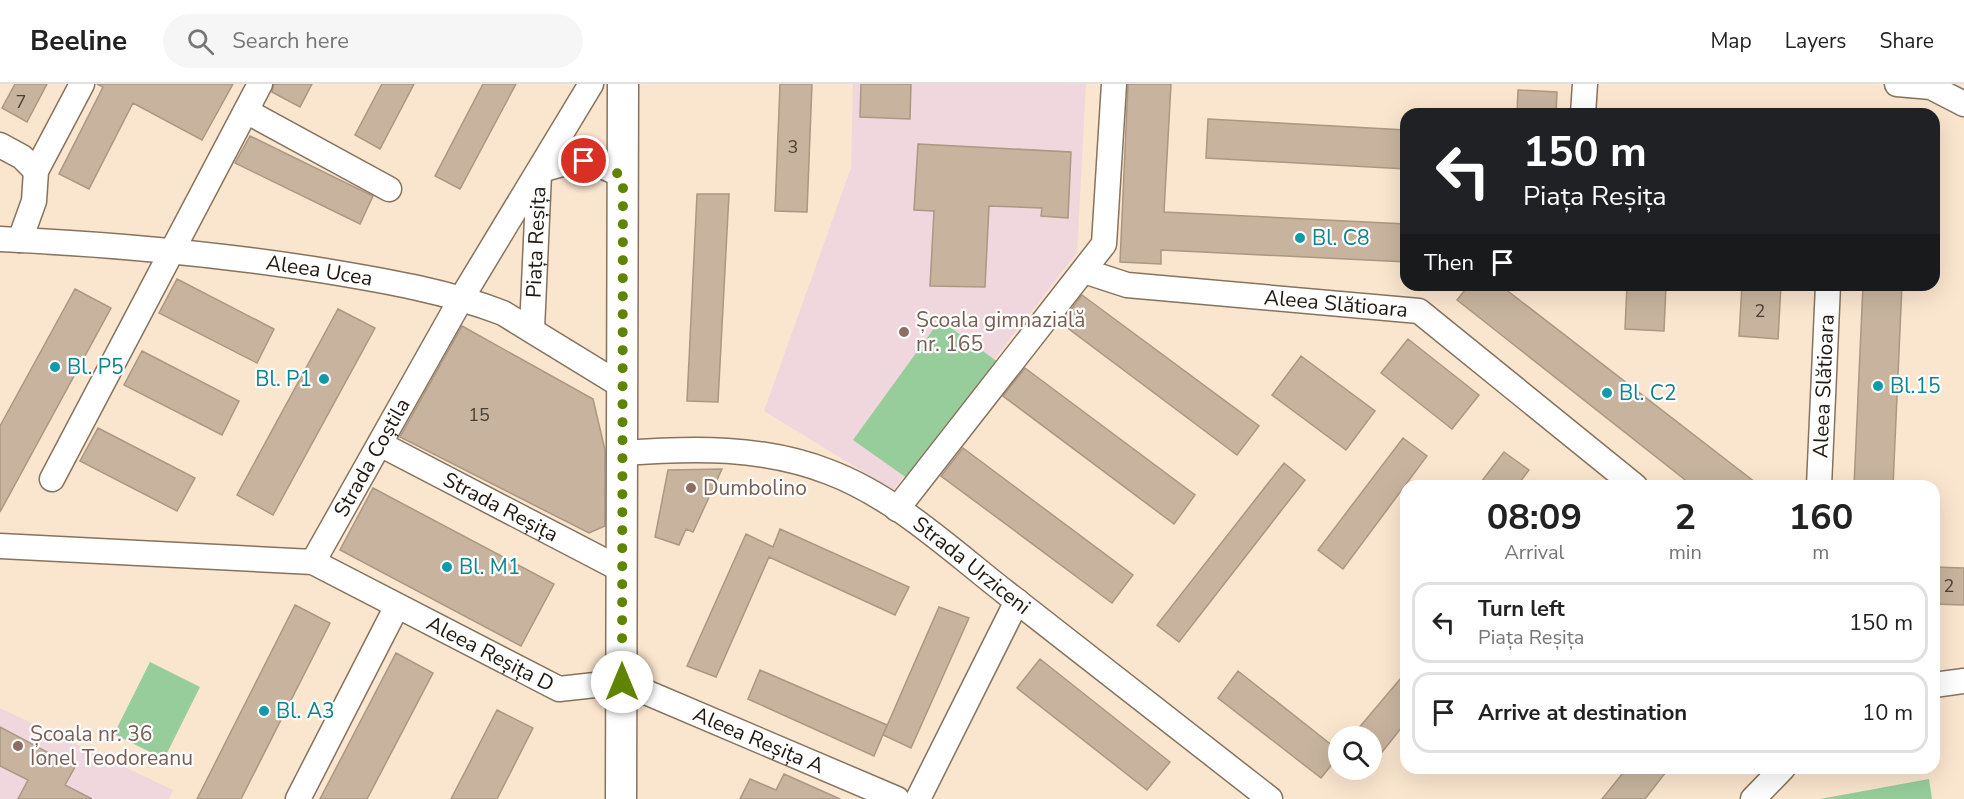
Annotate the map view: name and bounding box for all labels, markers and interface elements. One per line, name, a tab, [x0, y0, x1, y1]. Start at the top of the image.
search box	[163, 14, 583, 68]
text: Beeline	[30, 22, 127, 60]
icon: search	[184, 25, 217, 58]
text: Search here	[232, 26, 349, 56]
text: Map	[1710, 27, 1752, 55]
text: Layers	[1785, 27, 1846, 55]
text: Share	[1879, 27, 1934, 55]
house number: 7	[16, 90, 26, 114]
text: 150 m	[1523, 124, 1647, 181]
icon: left	[1424, 132, 1502, 210]
pin	[558, 135, 609, 186]
house number: 3	[788, 135, 798, 159]
icon: arrive	[567, 144, 600, 177]
text: Piața Reșița	[1523, 178, 1667, 215]
street label: Piața Reșița	[519, 186, 552, 299]
place label: Bl. C8	[1312, 224, 1370, 252]
marker: Bl. C8	[1293, 231, 1307, 245]
icon: arrive	[1486, 246, 1519, 279]
street label: Aleea Ucea	[264, 248, 375, 293]
text: Then	[1424, 248, 1474, 278]
street label: Aleea Slătioara	[1263, 283, 1409, 324]
house number: 2	[1755, 299, 1765, 323]
place label: Școala gimnazială nr. 165	[916, 306, 1085, 358]
street label: Aleea Slătioara	[1806, 313, 1841, 459]
marker: Școala gimnazială nr. 165	[897, 325, 911, 339]
place label: Bl. P5	[67, 353, 124, 381]
marker: Bl. P5	[48, 360, 62, 374]
place label: Bl. P1	[255, 365, 312, 393]
marker: Bl. P1	[317, 372, 331, 386]
place label: Bl.15	[1890, 372, 1941, 400]
place label: Bl. C2	[1619, 379, 1677, 407]
marker: Bl.15	[1871, 379, 1885, 393]
marker: Bl. C2	[1600, 386, 1614, 400]
street label: Strada Coștila	[327, 393, 416, 522]
house number: 15	[468, 403, 490, 427]
street label: Strada Reșița	[438, 465, 563, 548]
place label: Dumbolino	[703, 474, 807, 502]
marker: Dumbolino	[684, 481, 698, 495]
text: 08:09	[1487, 493, 1582, 542]
text: 2	[1674, 493, 1696, 542]
text: 160	[1788, 493, 1853, 542]
street label: Strada Urziceni	[907, 510, 1036, 621]
text: Arrival	[1504, 539, 1564, 566]
text: min	[1669, 539, 1702, 566]
text: m	[1812, 539, 1829, 566]
place label: Bl. M1	[459, 553, 520, 581]
marker: Bl. M1	[440, 560, 454, 574]
house number: 2	[1944, 574, 1954, 598]
text: Turn left	[1478, 594, 1565, 624]
icon: left	[1427, 606, 1460, 639]
text: 150 m	[1849, 608, 1913, 638]
street label: Aleea Reșița D	[422, 609, 559, 698]
text: Piața Reșița	[1478, 624, 1584, 651]
position arrow	[590, 650, 654, 714]
icon: arrive	[1427, 696, 1460, 729]
place label: Bl. A3	[276, 697, 335, 725]
text: Arrive at destination	[1478, 698, 1687, 728]
text: 10 m	[1862, 698, 1913, 728]
street label: Aleea Reșița A	[689, 700, 828, 780]
marker: Bl. A3	[257, 704, 271, 718]
place label: Școala nr. 36 Ionel Teodoreanu	[30, 720, 193, 772]
map controls	[1328, 726, 1382, 780]
button: search	[1328, 726, 1382, 780]
marker: Școala nr. 36 Ionel Teodoreanu	[11, 739, 25, 753]

